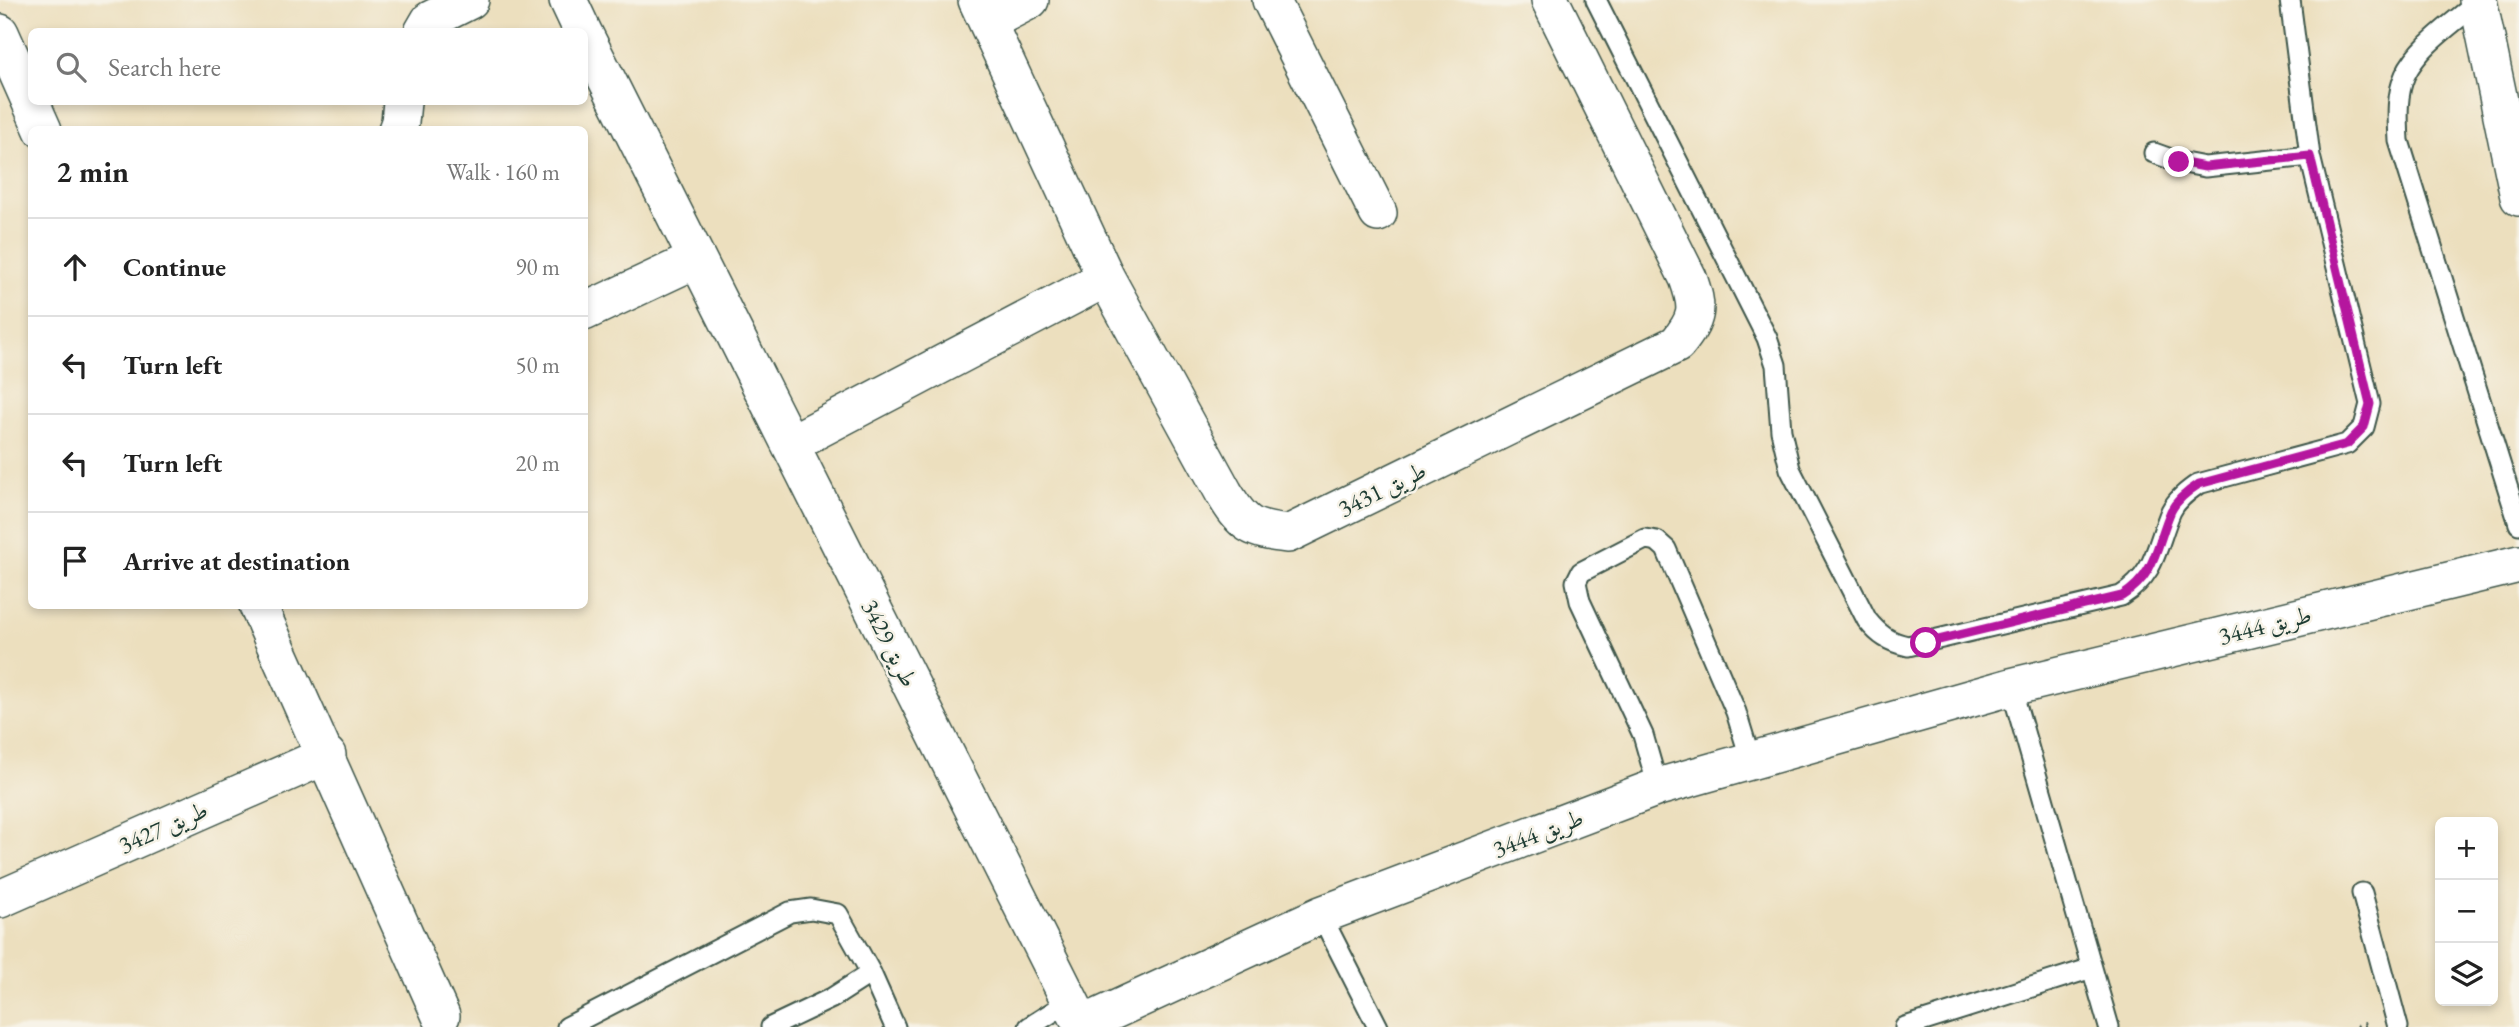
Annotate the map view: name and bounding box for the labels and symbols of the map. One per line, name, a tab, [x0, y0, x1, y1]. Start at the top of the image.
route end	[2163, 146, 2194, 177]
street label: طريق 3431	[1333, 454, 1431, 524]
street label: طريق 3429	[855, 594, 925, 692]
street label: طريق 3444	[2215, 598, 2315, 652]
route start	[1910, 627, 1941, 658]
street label: طريق 3427	[113, 794, 213, 860]
street label: طريق 3444	[1488, 802, 1588, 864]

